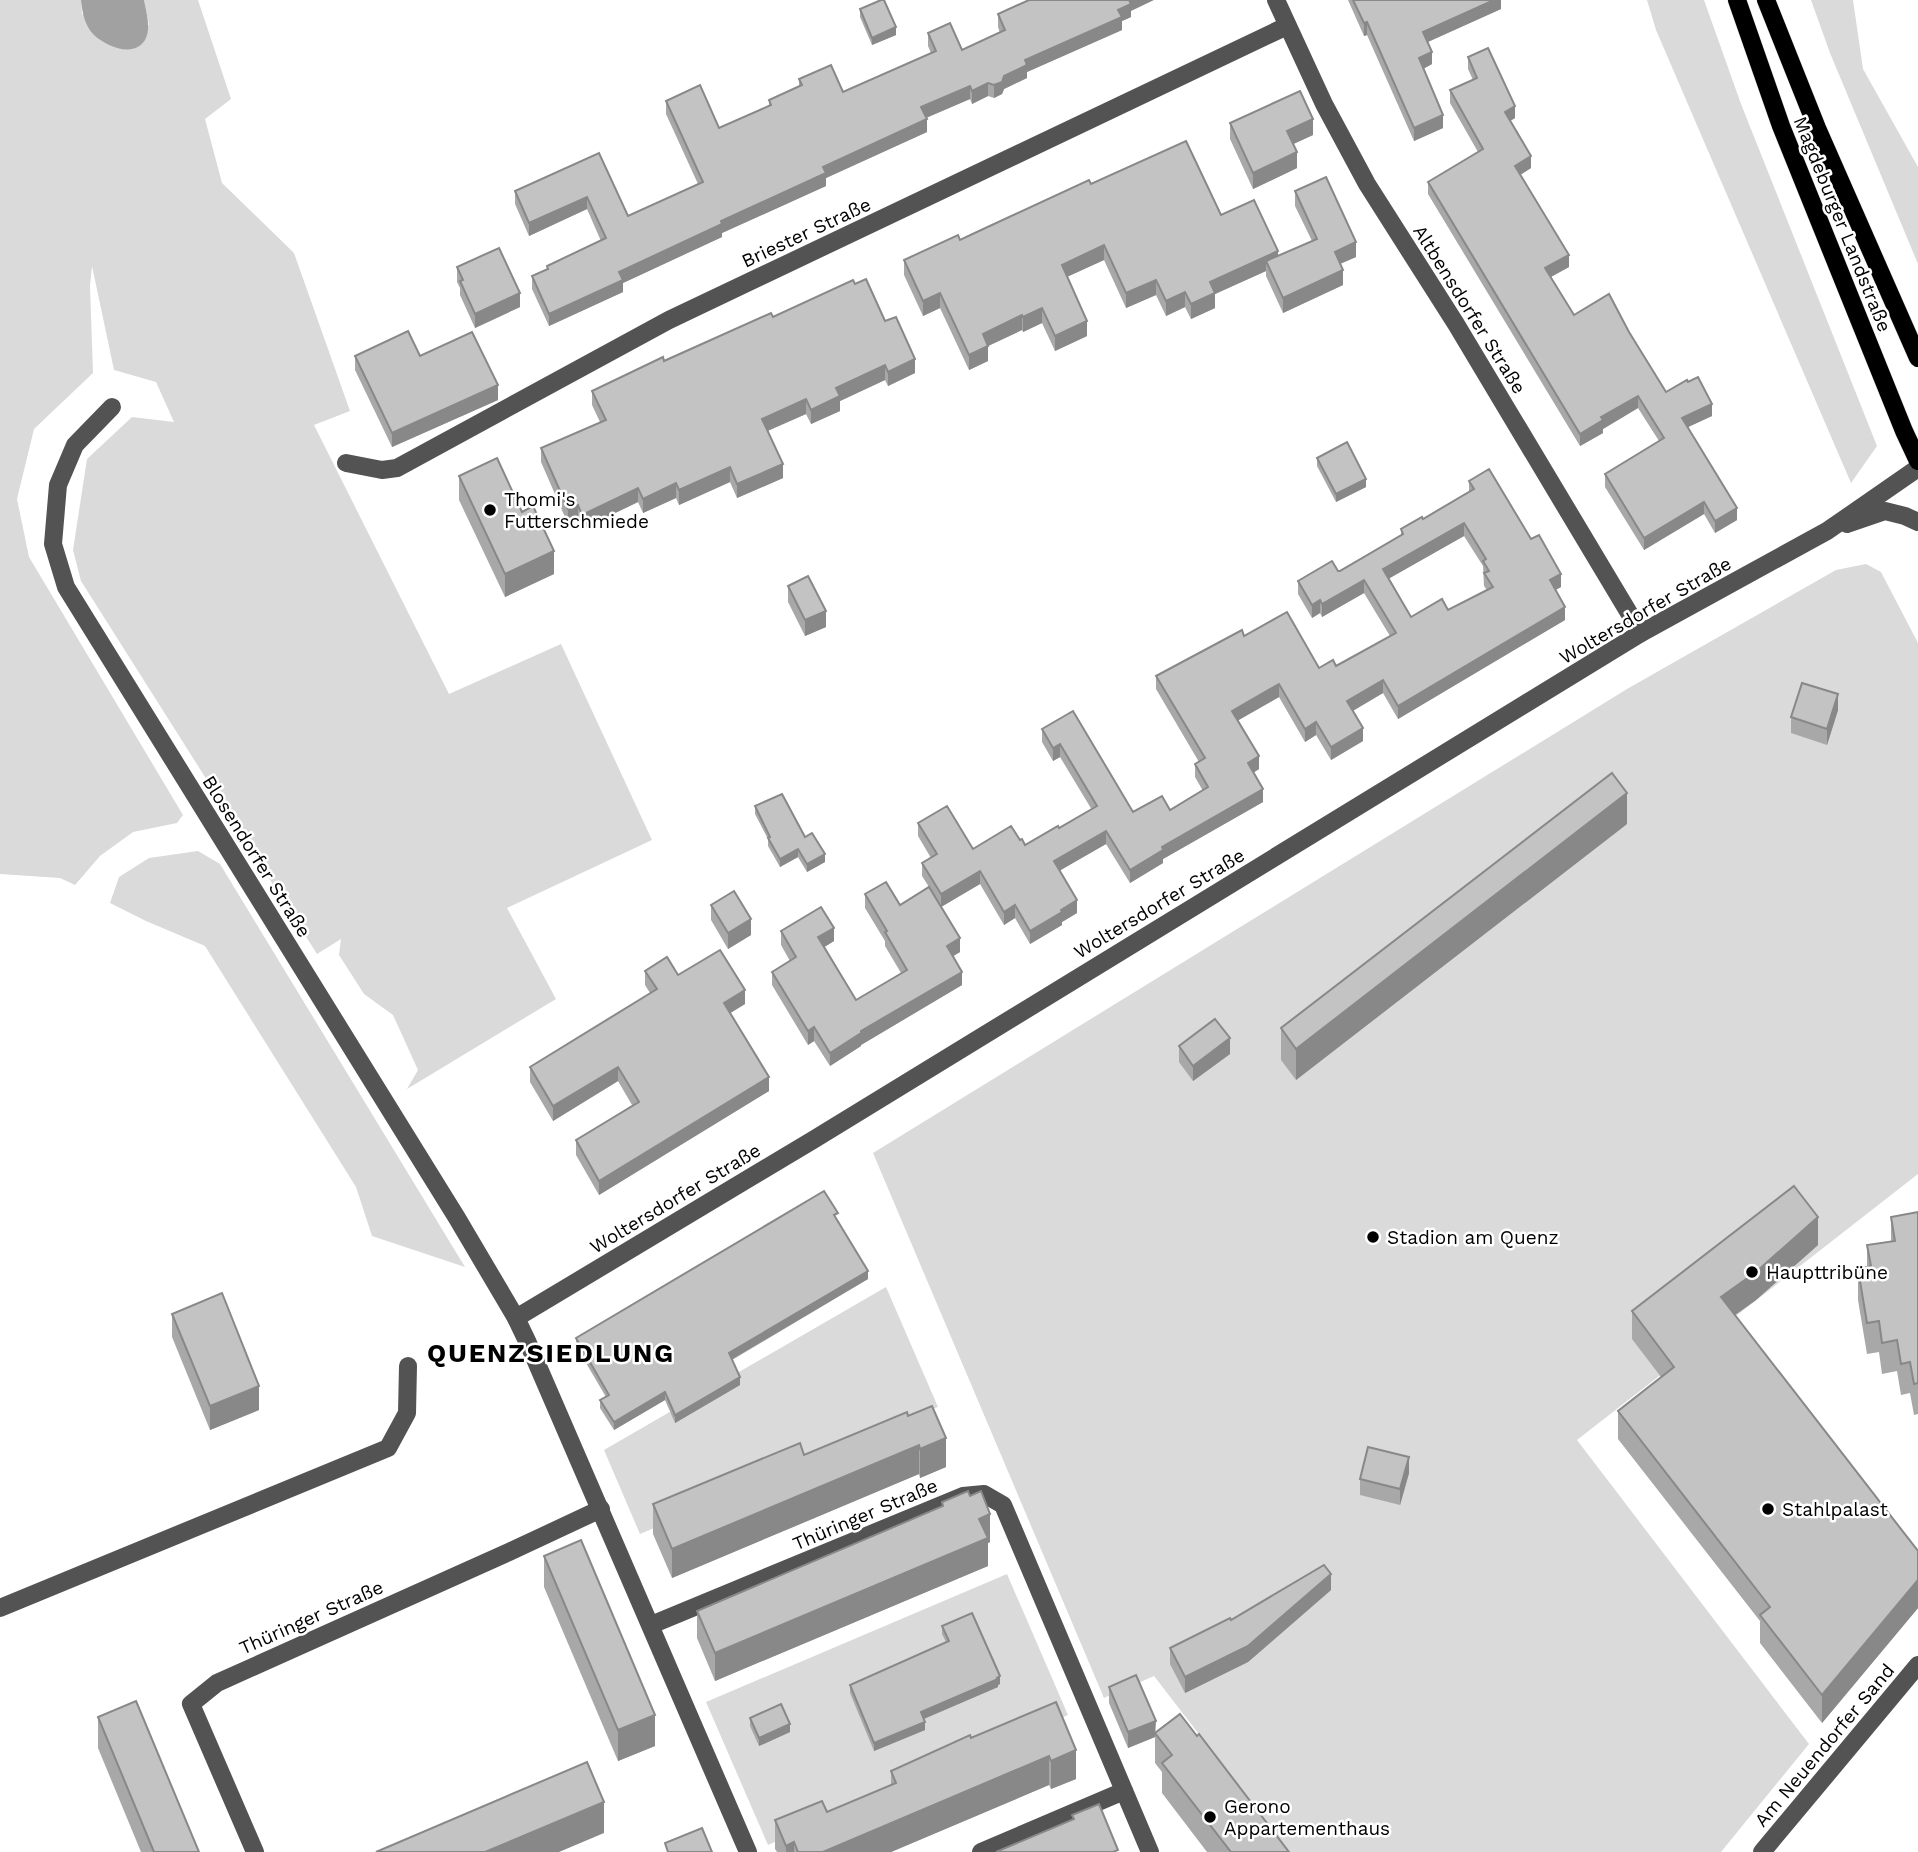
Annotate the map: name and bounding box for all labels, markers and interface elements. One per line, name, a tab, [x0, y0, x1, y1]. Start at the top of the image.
street label: Magdeburger Landstraße	[1789, 113, 1896, 335]
street label: Briester Straße	[738, 192, 875, 272]
street label: Altbensdorfer Straße	[1408, 221, 1531, 398]
place label: Thomi's Futterschmiede	[504, 488, 649, 533]
marker: Thomi's Futterschmiede	[482, 502, 498, 518]
street label: Woltersdorfer Straße	[1555, 552, 1735, 669]
street label: Blosendorfer Straße	[197, 771, 316, 941]
street label: Woltersdorfer Straße	[1070, 843, 1249, 963]
street label: Woltersdorfer Straße	[586, 1138, 765, 1258]
place label: Stadion am Quenz	[1387, 1226, 1559, 1249]
marker: Stadion am Quenz	[1365, 1229, 1381, 1245]
place label: Haupttribüne	[1766, 1261, 1888, 1284]
marker: Haupttribüne	[1744, 1264, 1760, 1280]
district label: QUENZSIEDLUNG	[427, 1338, 675, 1368]
street label: Thüringer Straße	[789, 1474, 941, 1555]
place label: Stahlpalast	[1782, 1498, 1888, 1521]
marker: Stahlpalast	[1760, 1501, 1776, 1517]
street label: Thüringer Straße	[236, 1575, 387, 1660]
street label: Am Neuendorfer Sand	[1749, 1659, 1899, 1832]
place label: Gerono Appartementhaus	[1224, 1795, 1390, 1840]
marker: Gerono Appartementhaus	[1202, 1809, 1218, 1825]

